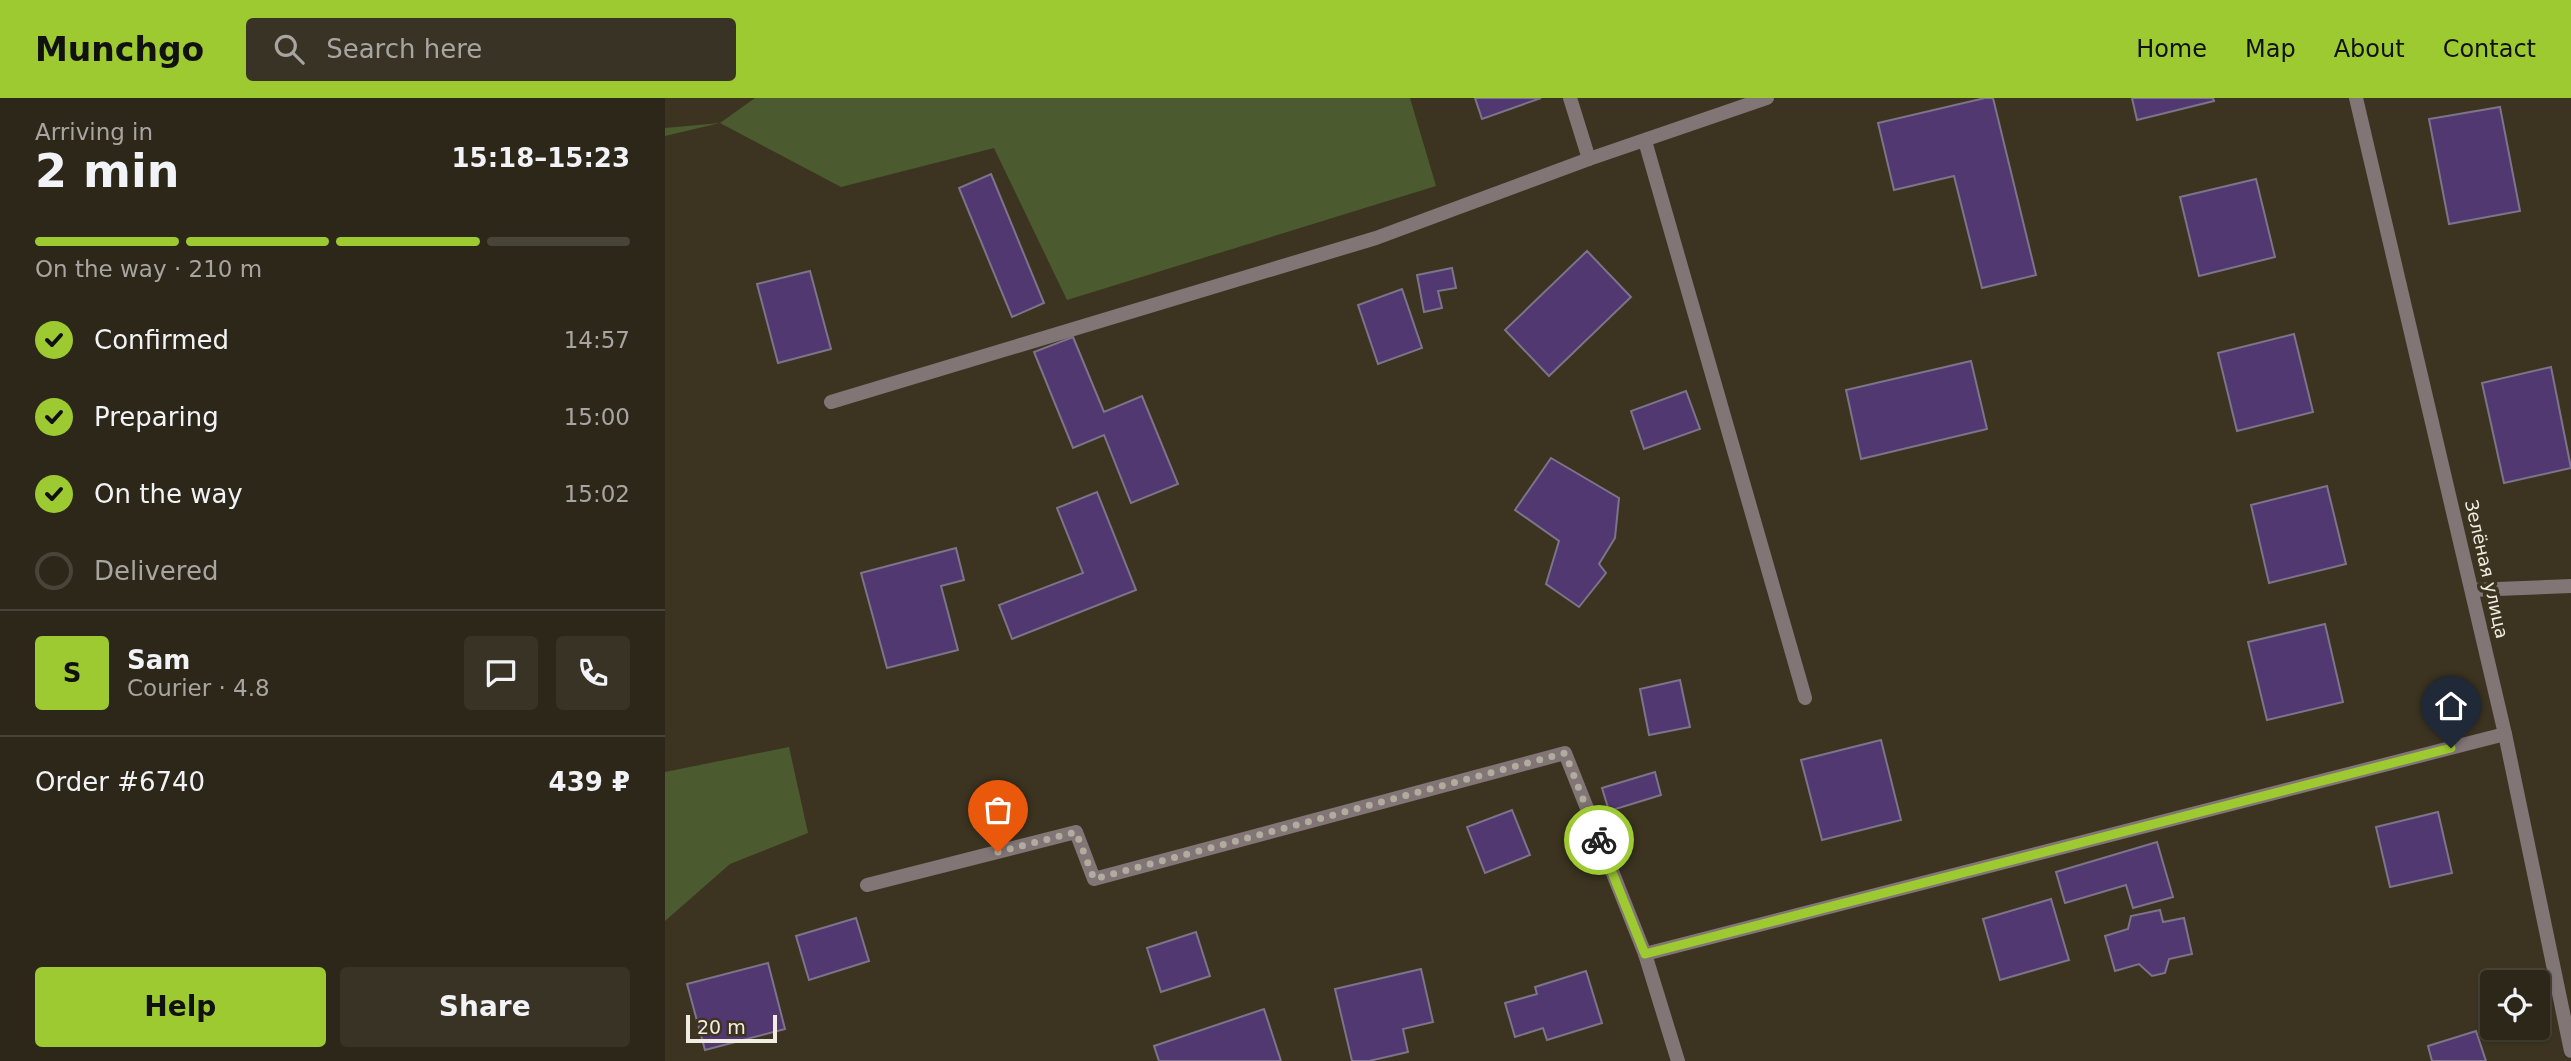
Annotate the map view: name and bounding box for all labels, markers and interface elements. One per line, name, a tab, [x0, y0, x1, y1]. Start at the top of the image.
search box	[246, 18, 736, 81]
text: Munchgo	[35, 30, 204, 69]
icon: search	[270, 30, 308, 68]
text: Search here	[326, 34, 482, 64]
text: Home	[2136, 35, 2207, 63]
text: Map	[2245, 35, 2296, 63]
text: About	[2334, 35, 2405, 63]
text: Contact	[2443, 35, 2536, 63]
text: Arriving in	[35, 119, 153, 145]
text: 15:18–15:23	[451, 143, 630, 173]
text: 2 min	[35, 144, 179, 198]
text: On the way · 210 m	[35, 256, 262, 282]
icon: check	[35, 321, 73, 359]
text: Confirmed	[94, 325, 229, 355]
text: 14:57	[564, 327, 630, 353]
icon: check	[35, 398, 73, 436]
text: Preparing	[94, 402, 219, 432]
text: 15:00	[564, 404, 630, 430]
icon: check	[35, 475, 73, 513]
text: On the way	[94, 479, 243, 509]
text: 15:02	[564, 481, 630, 507]
street label: Зелёная улица	[2461, 498, 2513, 640]
text: Delivered	[94, 556, 218, 586]
button: chat	[464, 636, 538, 710]
button: phone	[556, 636, 630, 710]
text: Sam	[127, 645, 190, 675]
text: S	[63, 658, 81, 688]
text: Courier · 4.8	[127, 675, 270, 701]
pin	[2421, 676, 2481, 748]
icon: home	[2432, 687, 2470, 725]
text: Order #6740	[35, 767, 205, 797]
text: 439 ₽	[549, 767, 630, 797]
pin	[968, 780, 1028, 852]
icon: bag	[979, 791, 1017, 829]
courier	[1564, 805, 1634, 875]
icon: bike	[1580, 821, 1618, 859]
button: Help	[35, 967, 326, 1047]
button: Share	[340, 967, 630, 1047]
map controls	[2480, 970, 2550, 1040]
button: locate	[2480, 970, 2550, 1040]
scale bar	[686, 1012, 777, 1044]
text: 20 m	[697, 1016, 746, 1038]

